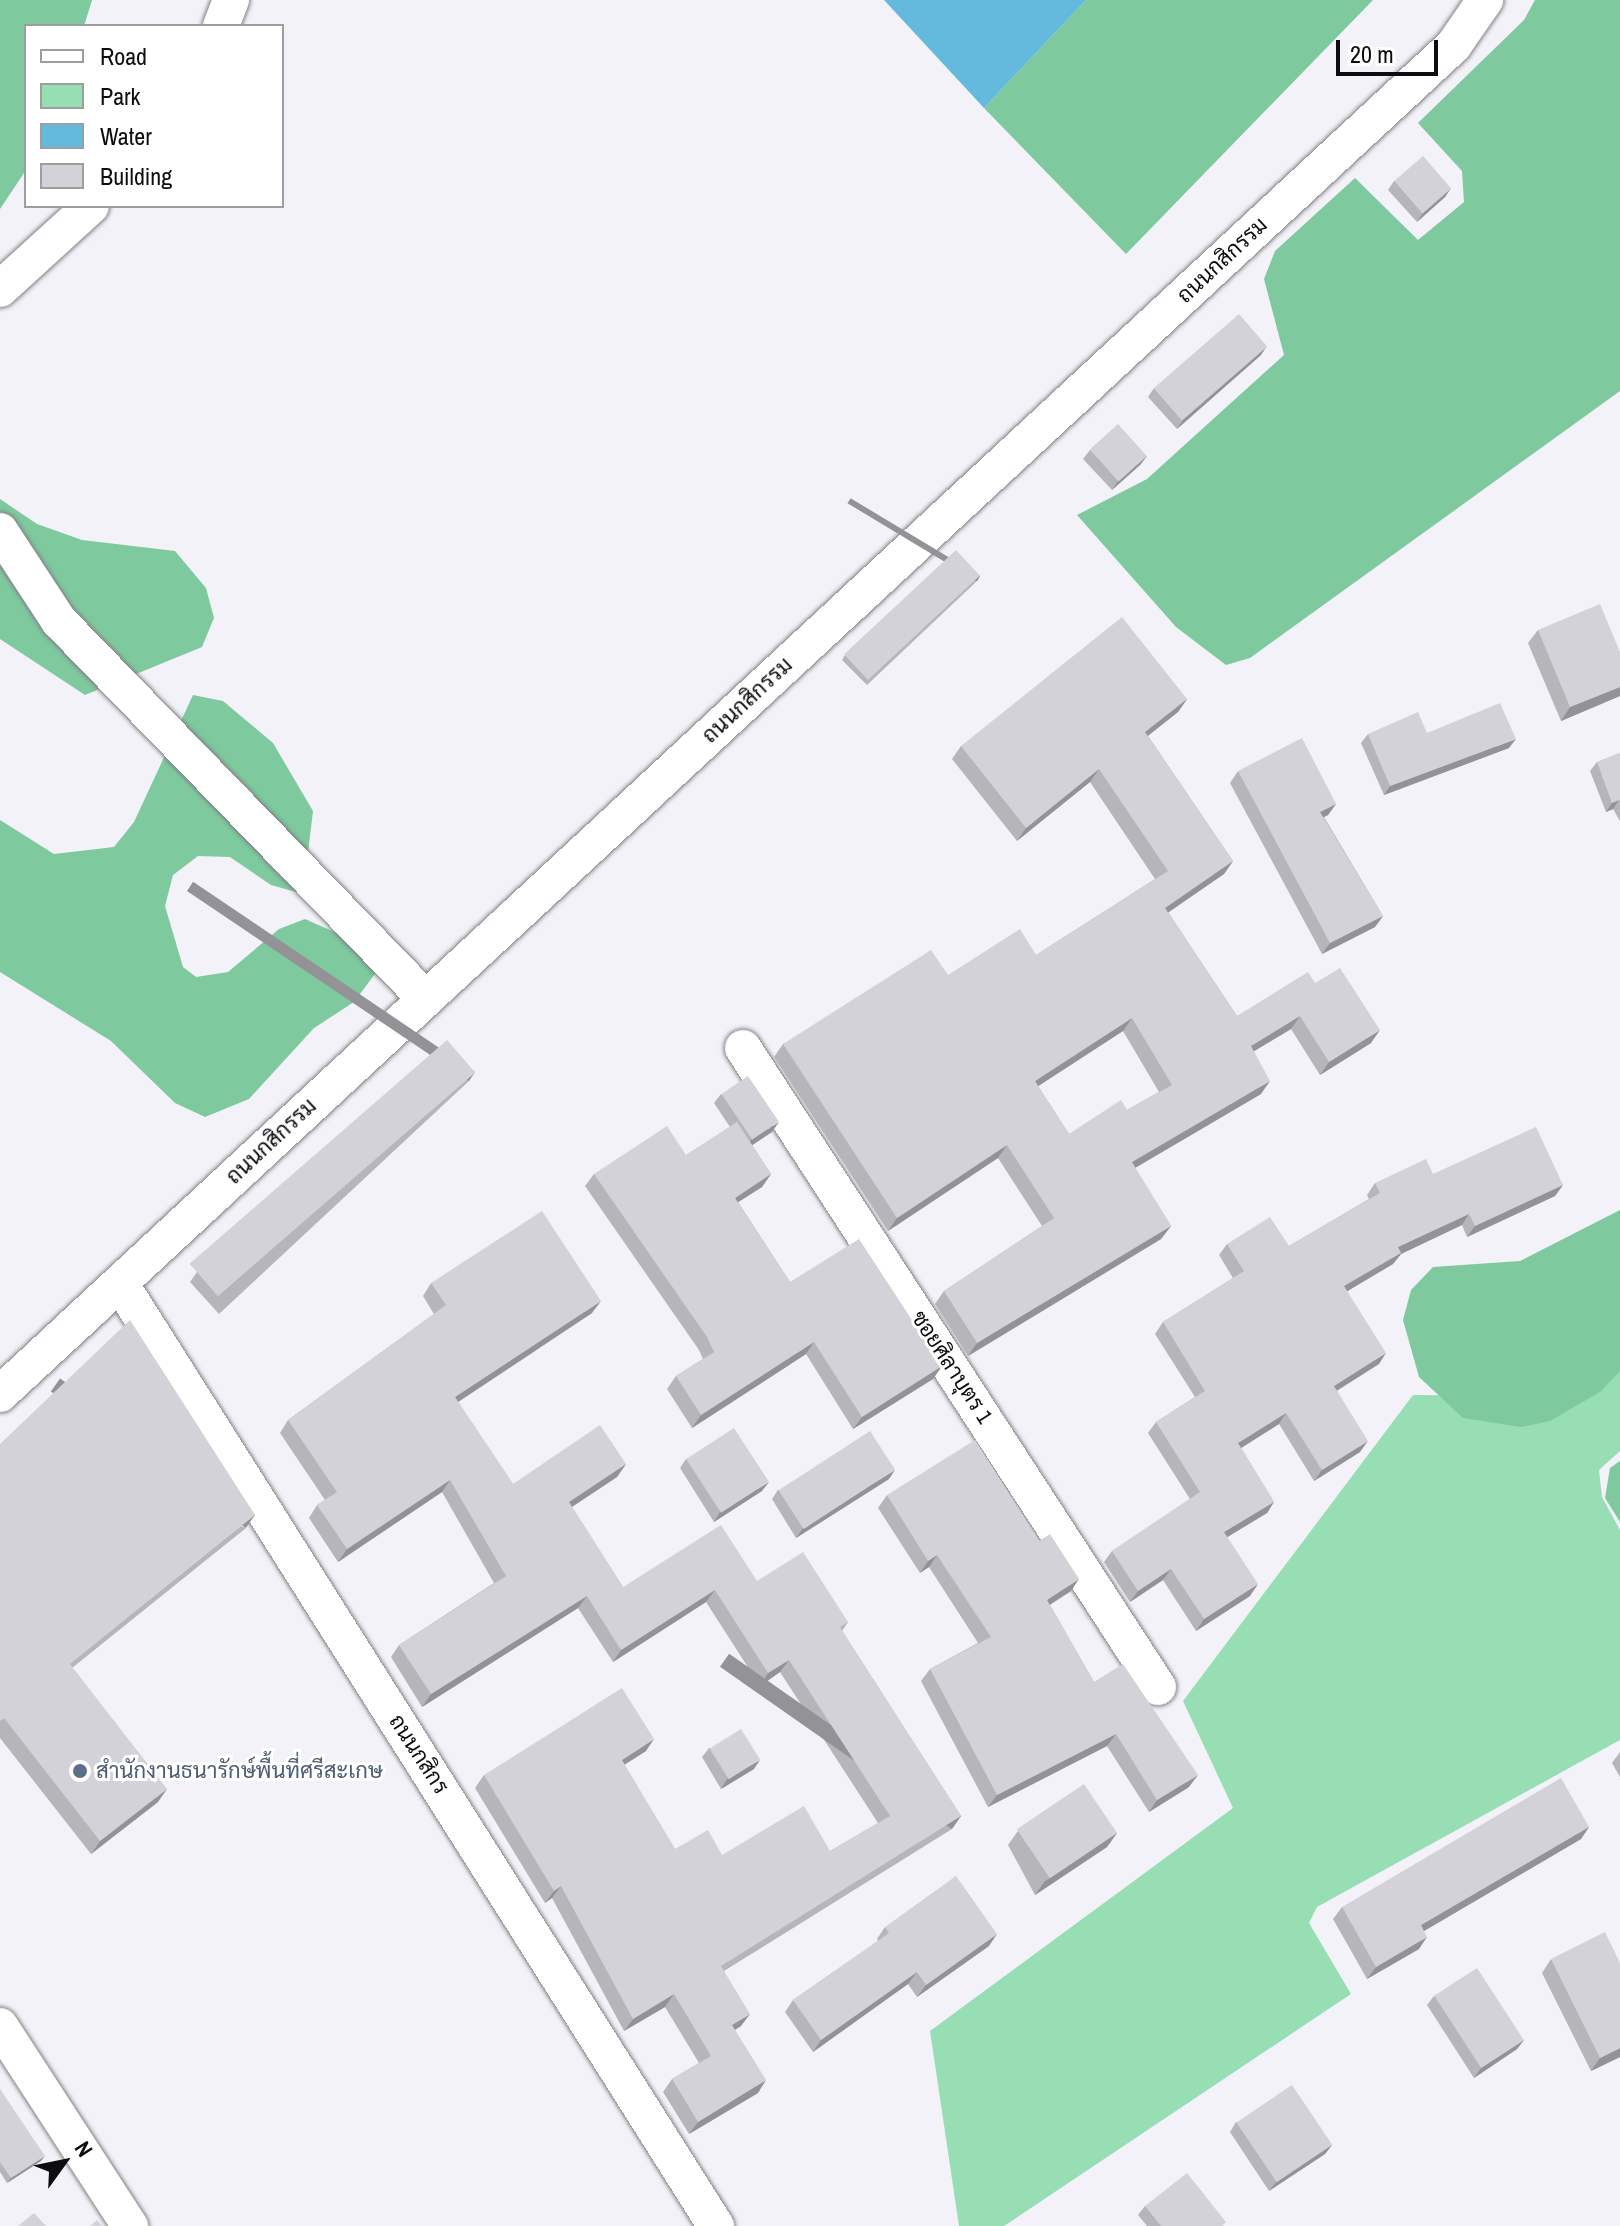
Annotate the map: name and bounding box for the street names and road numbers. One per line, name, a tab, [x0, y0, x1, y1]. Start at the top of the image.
street label: ถนนกสิกรรม	[1171, 212, 1273, 308]
street label: ถนนกสิกรรม	[696, 652, 798, 748]
street label: ถนนกสิกรรม	[220, 1093, 322, 1189]
street label: ซอยศิลาบุตร 1	[906, 1306, 998, 1428]
street label: ถนนกสิกร	[384, 1709, 454, 1799]

